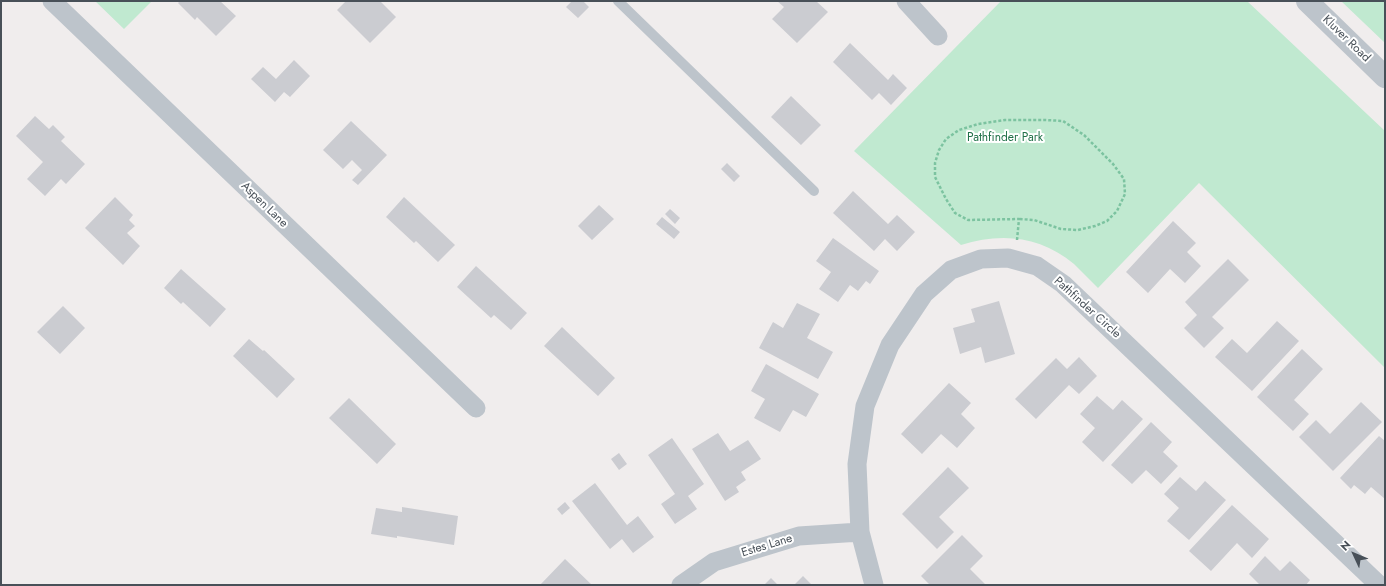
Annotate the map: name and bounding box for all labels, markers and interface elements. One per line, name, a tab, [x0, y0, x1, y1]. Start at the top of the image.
street label: Kluver Road	[1319, 13, 1373, 65]
park label: Pathfinder Park	[967, 131, 1043, 145]
street label: Aspen Lane	[238, 179, 290, 231]
street label: Pathfinder Circle	[1051, 274, 1123, 342]
street label: Estes Lane	[740, 531, 794, 561]
north arrow	[1334, 534, 1374, 574]
text: N	[1337, 537, 1354, 554]

